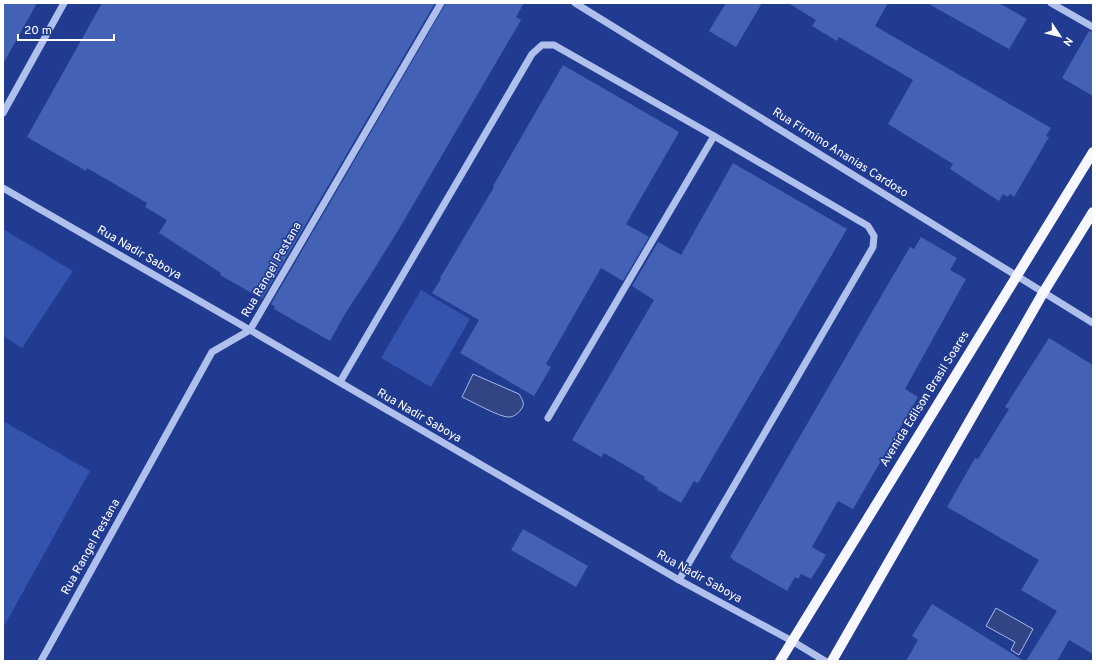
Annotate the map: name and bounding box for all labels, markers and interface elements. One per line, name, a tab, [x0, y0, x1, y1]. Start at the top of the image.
scale bar	[18, 16, 114, 42]
north arrow	[1040, 16, 1080, 56]
text: 20 m	[24, 23, 52, 39]
text: N	[1059, 34, 1075, 48]
street label: Rua Firmino Ananias Cardoso	[769, 104, 911, 202]
street label: Rua Rangel Pestana	[238, 219, 306, 321]
street label: Rua Nadir Saboya	[94, 222, 184, 284]
street label: Avenida Edilson Brasil Soares	[877, 328, 973, 470]
street label: Rua Nadir Saboya	[374, 385, 464, 447]
street label: Rua Rangel Pestana	[58, 496, 124, 598]
street label: Rua Nadir Saboya	[653, 547, 745, 607]

